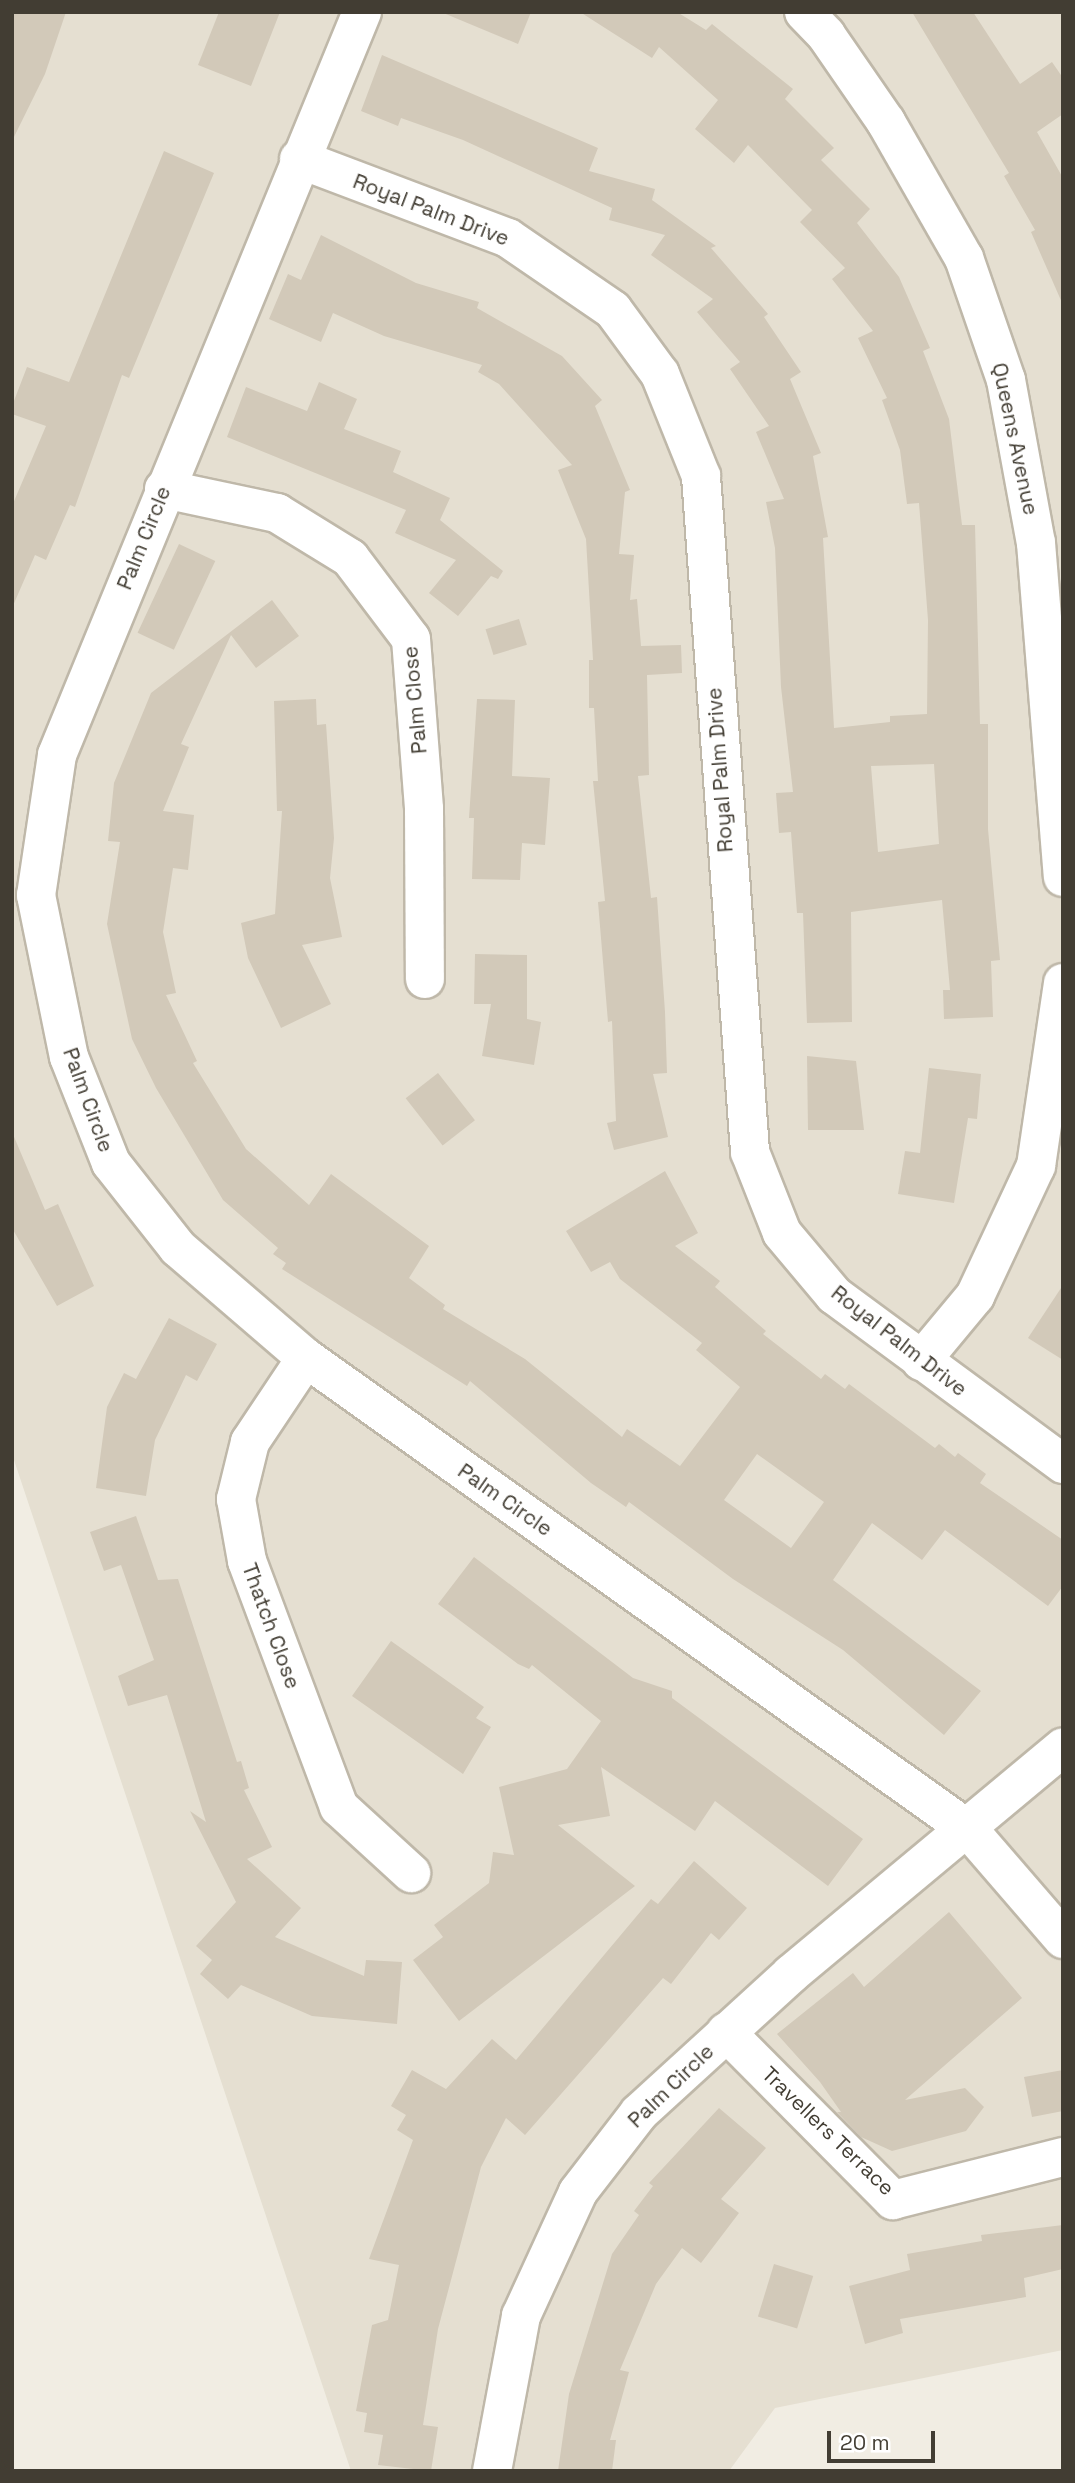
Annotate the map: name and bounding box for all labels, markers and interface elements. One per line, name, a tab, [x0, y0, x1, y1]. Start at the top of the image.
street label: Royal Palm Drive	[349, 169, 513, 251]
street label: Queens Avenue	[987, 360, 1043, 518]
street label: Palm Circle	[112, 483, 176, 593]
street label: Palm Close	[398, 645, 432, 755]
street label: Royal Palm Drive	[702, 687, 738, 853]
street label: Palm Circle	[57, 1044, 119, 1156]
street label: Royal Palm Drive	[826, 1280, 972, 1402]
street label: Palm Circle	[453, 1458, 557, 1542]
street label: Thatch Close	[237, 1560, 305, 1692]
street label: Palm Circle	[623, 2039, 719, 2133]
street label: Travellers Terrace	[756, 2061, 900, 2201]
scale bar	[830, 2416, 939, 2460]
text: 20 m	[840, 2429, 890, 2456]

